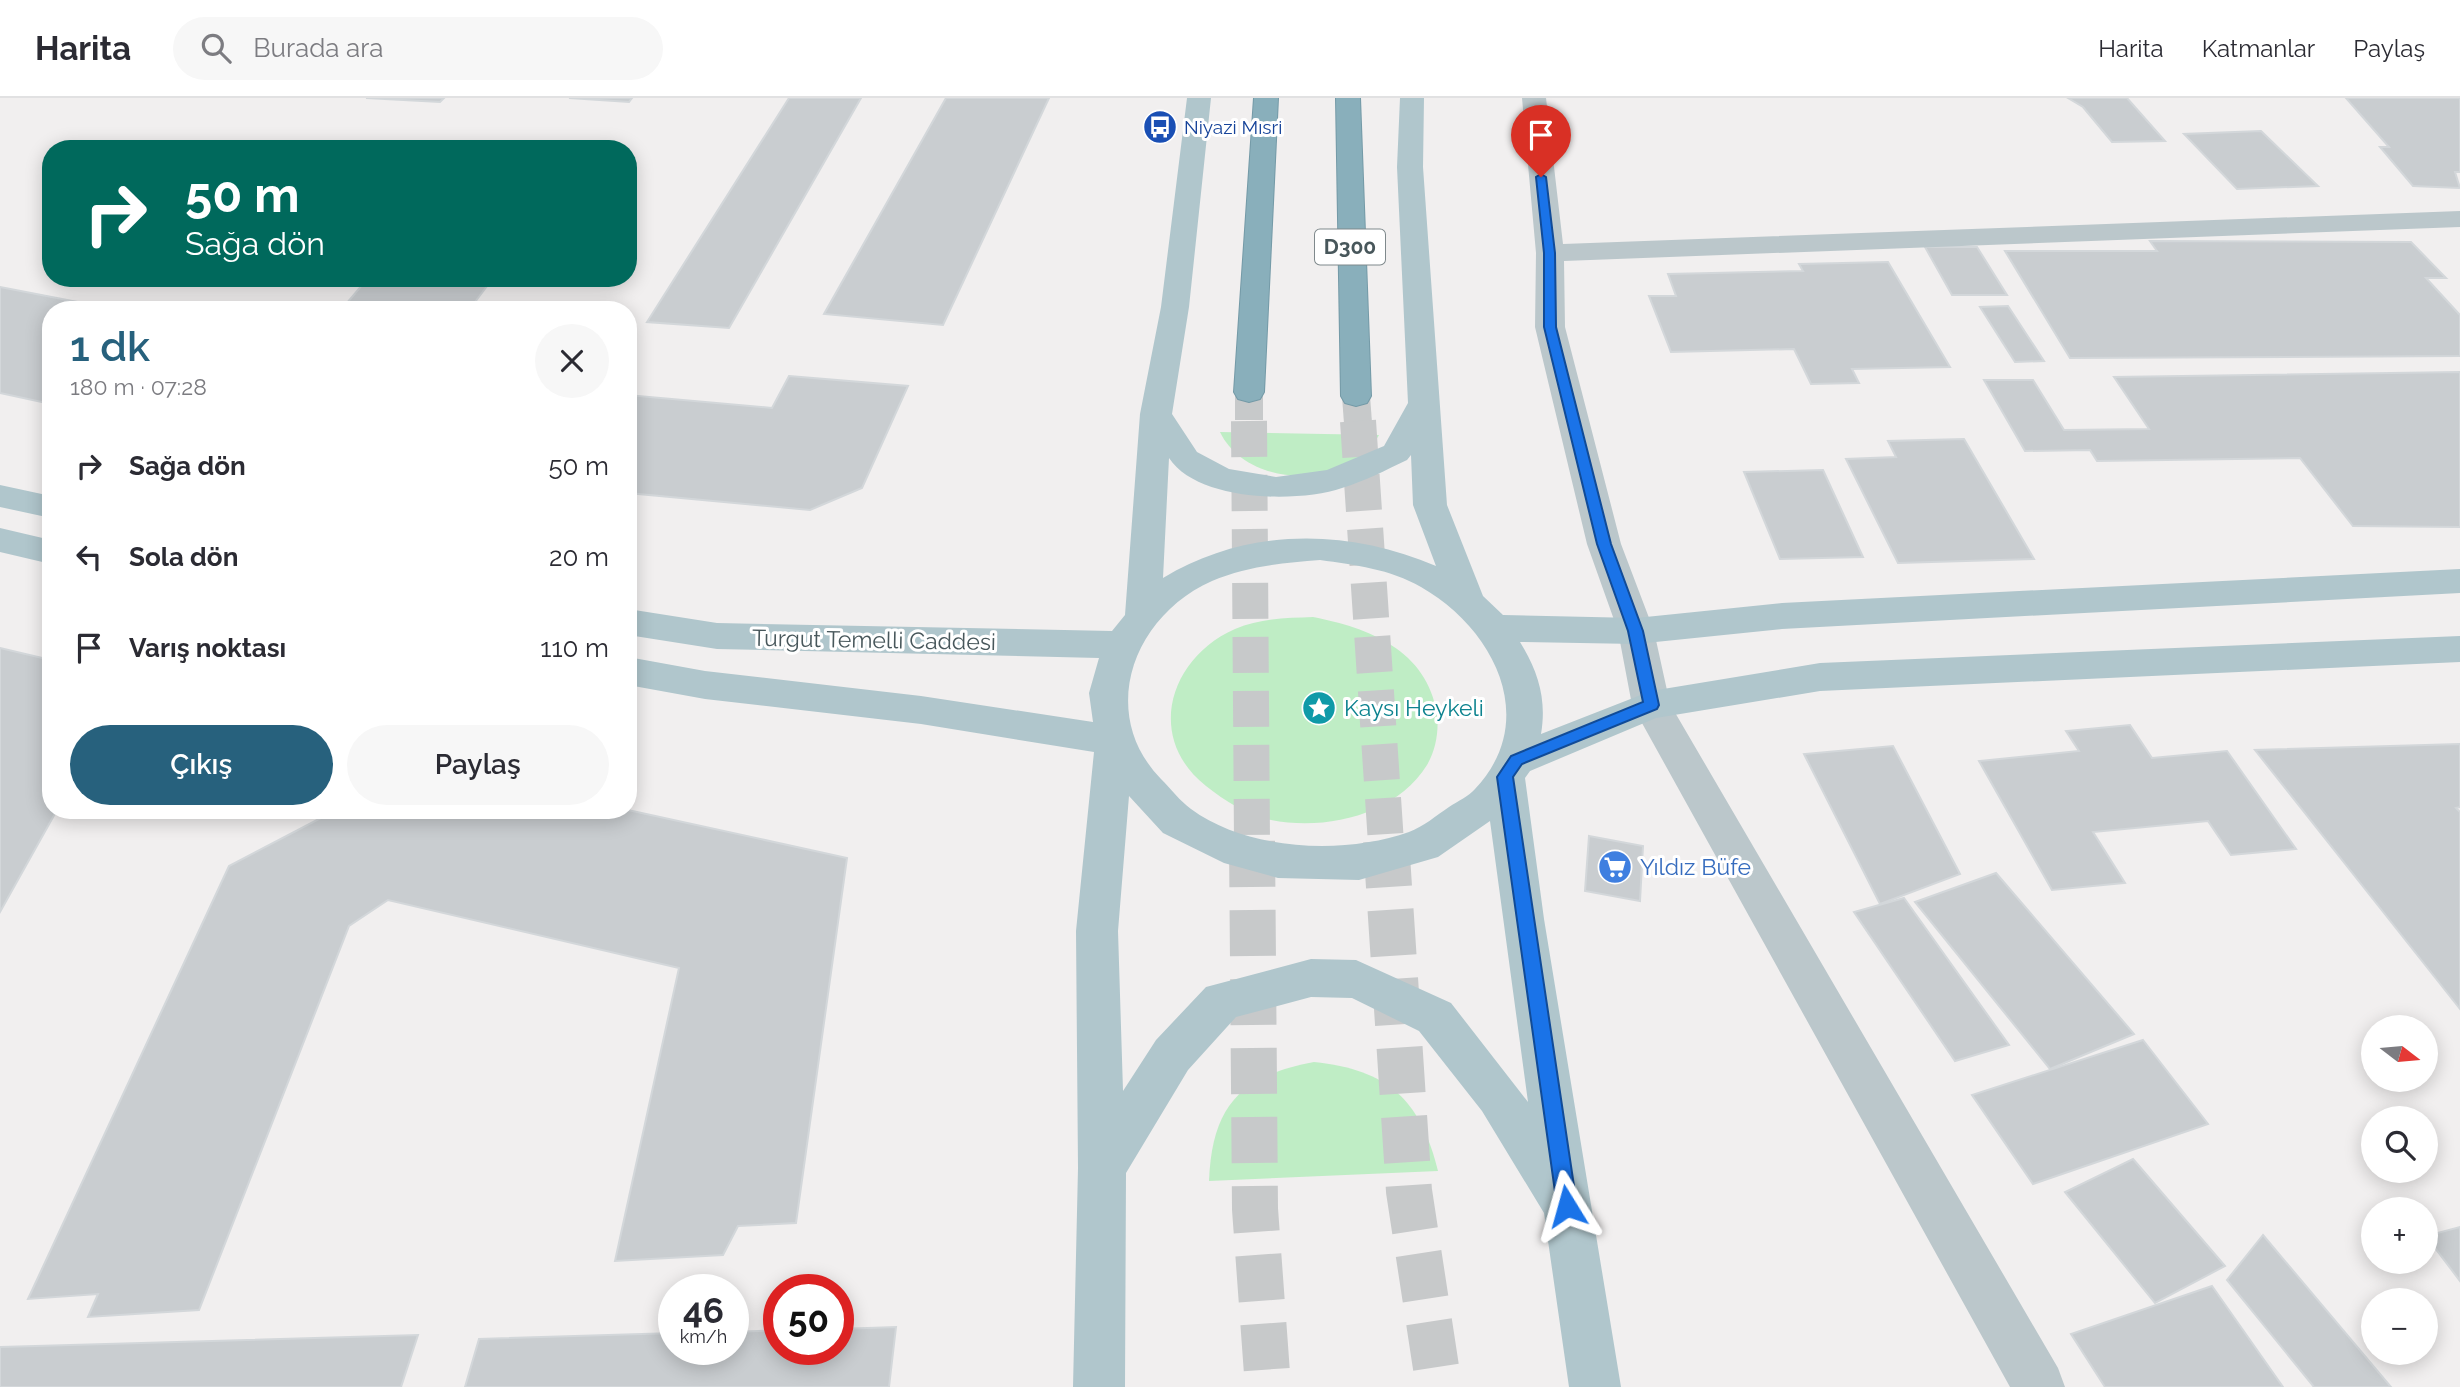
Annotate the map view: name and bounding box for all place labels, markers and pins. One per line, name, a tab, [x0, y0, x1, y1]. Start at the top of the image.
pin	[1511, 105, 1571, 177]
bus stop icon: Niyazi Mısri	[1141, 108, 1179, 146]
place label: Niyazi Mısri	[1184, 116, 1282, 138]
place icon: Kaysı Heykeli	[1300, 689, 1338, 727]
place label: Kaysı Heykeli	[1344, 694, 1484, 721]
supermarket icon: Yıldız Büfe	[1596, 848, 1634, 886]
place label: Yıldız Büfe	[1640, 853, 1751, 880]

